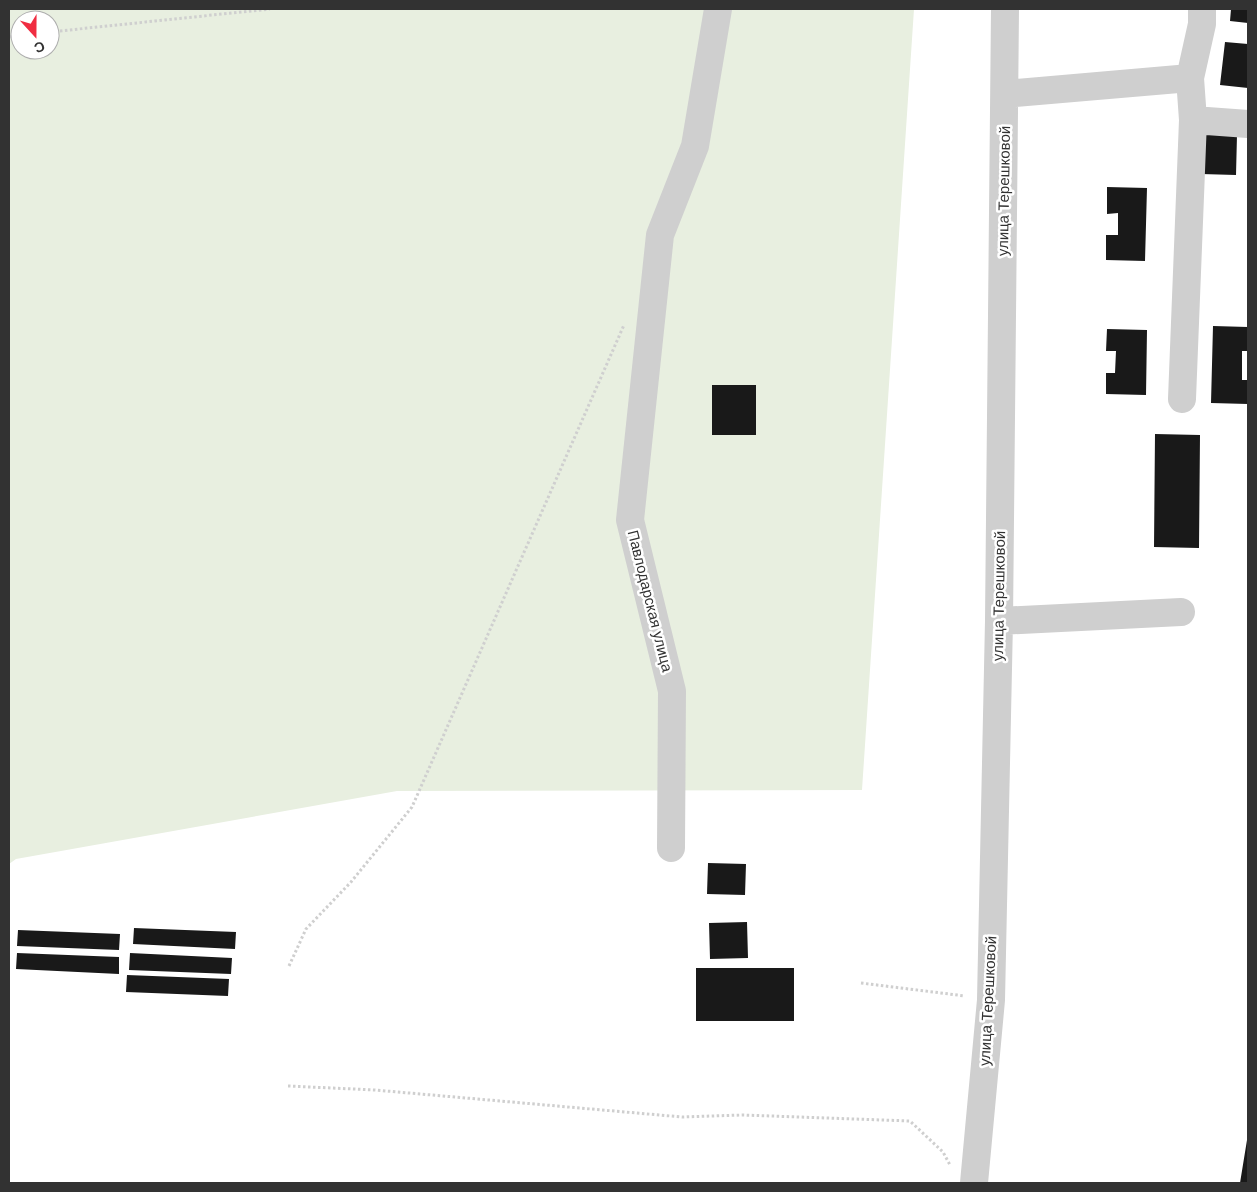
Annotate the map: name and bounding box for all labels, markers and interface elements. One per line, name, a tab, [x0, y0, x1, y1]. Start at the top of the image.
north arrow	[10, 10, 60, 60]
text: С	[32, 38, 47, 56]
street label: улица Терешковой	[994, 126, 1013, 256]
street label: Павлодарская улица	[625, 528, 676, 674]
street label: улица Терешковой	[989, 531, 1008, 661]
street label: улица Терешковой	[976, 935, 999, 1067]

